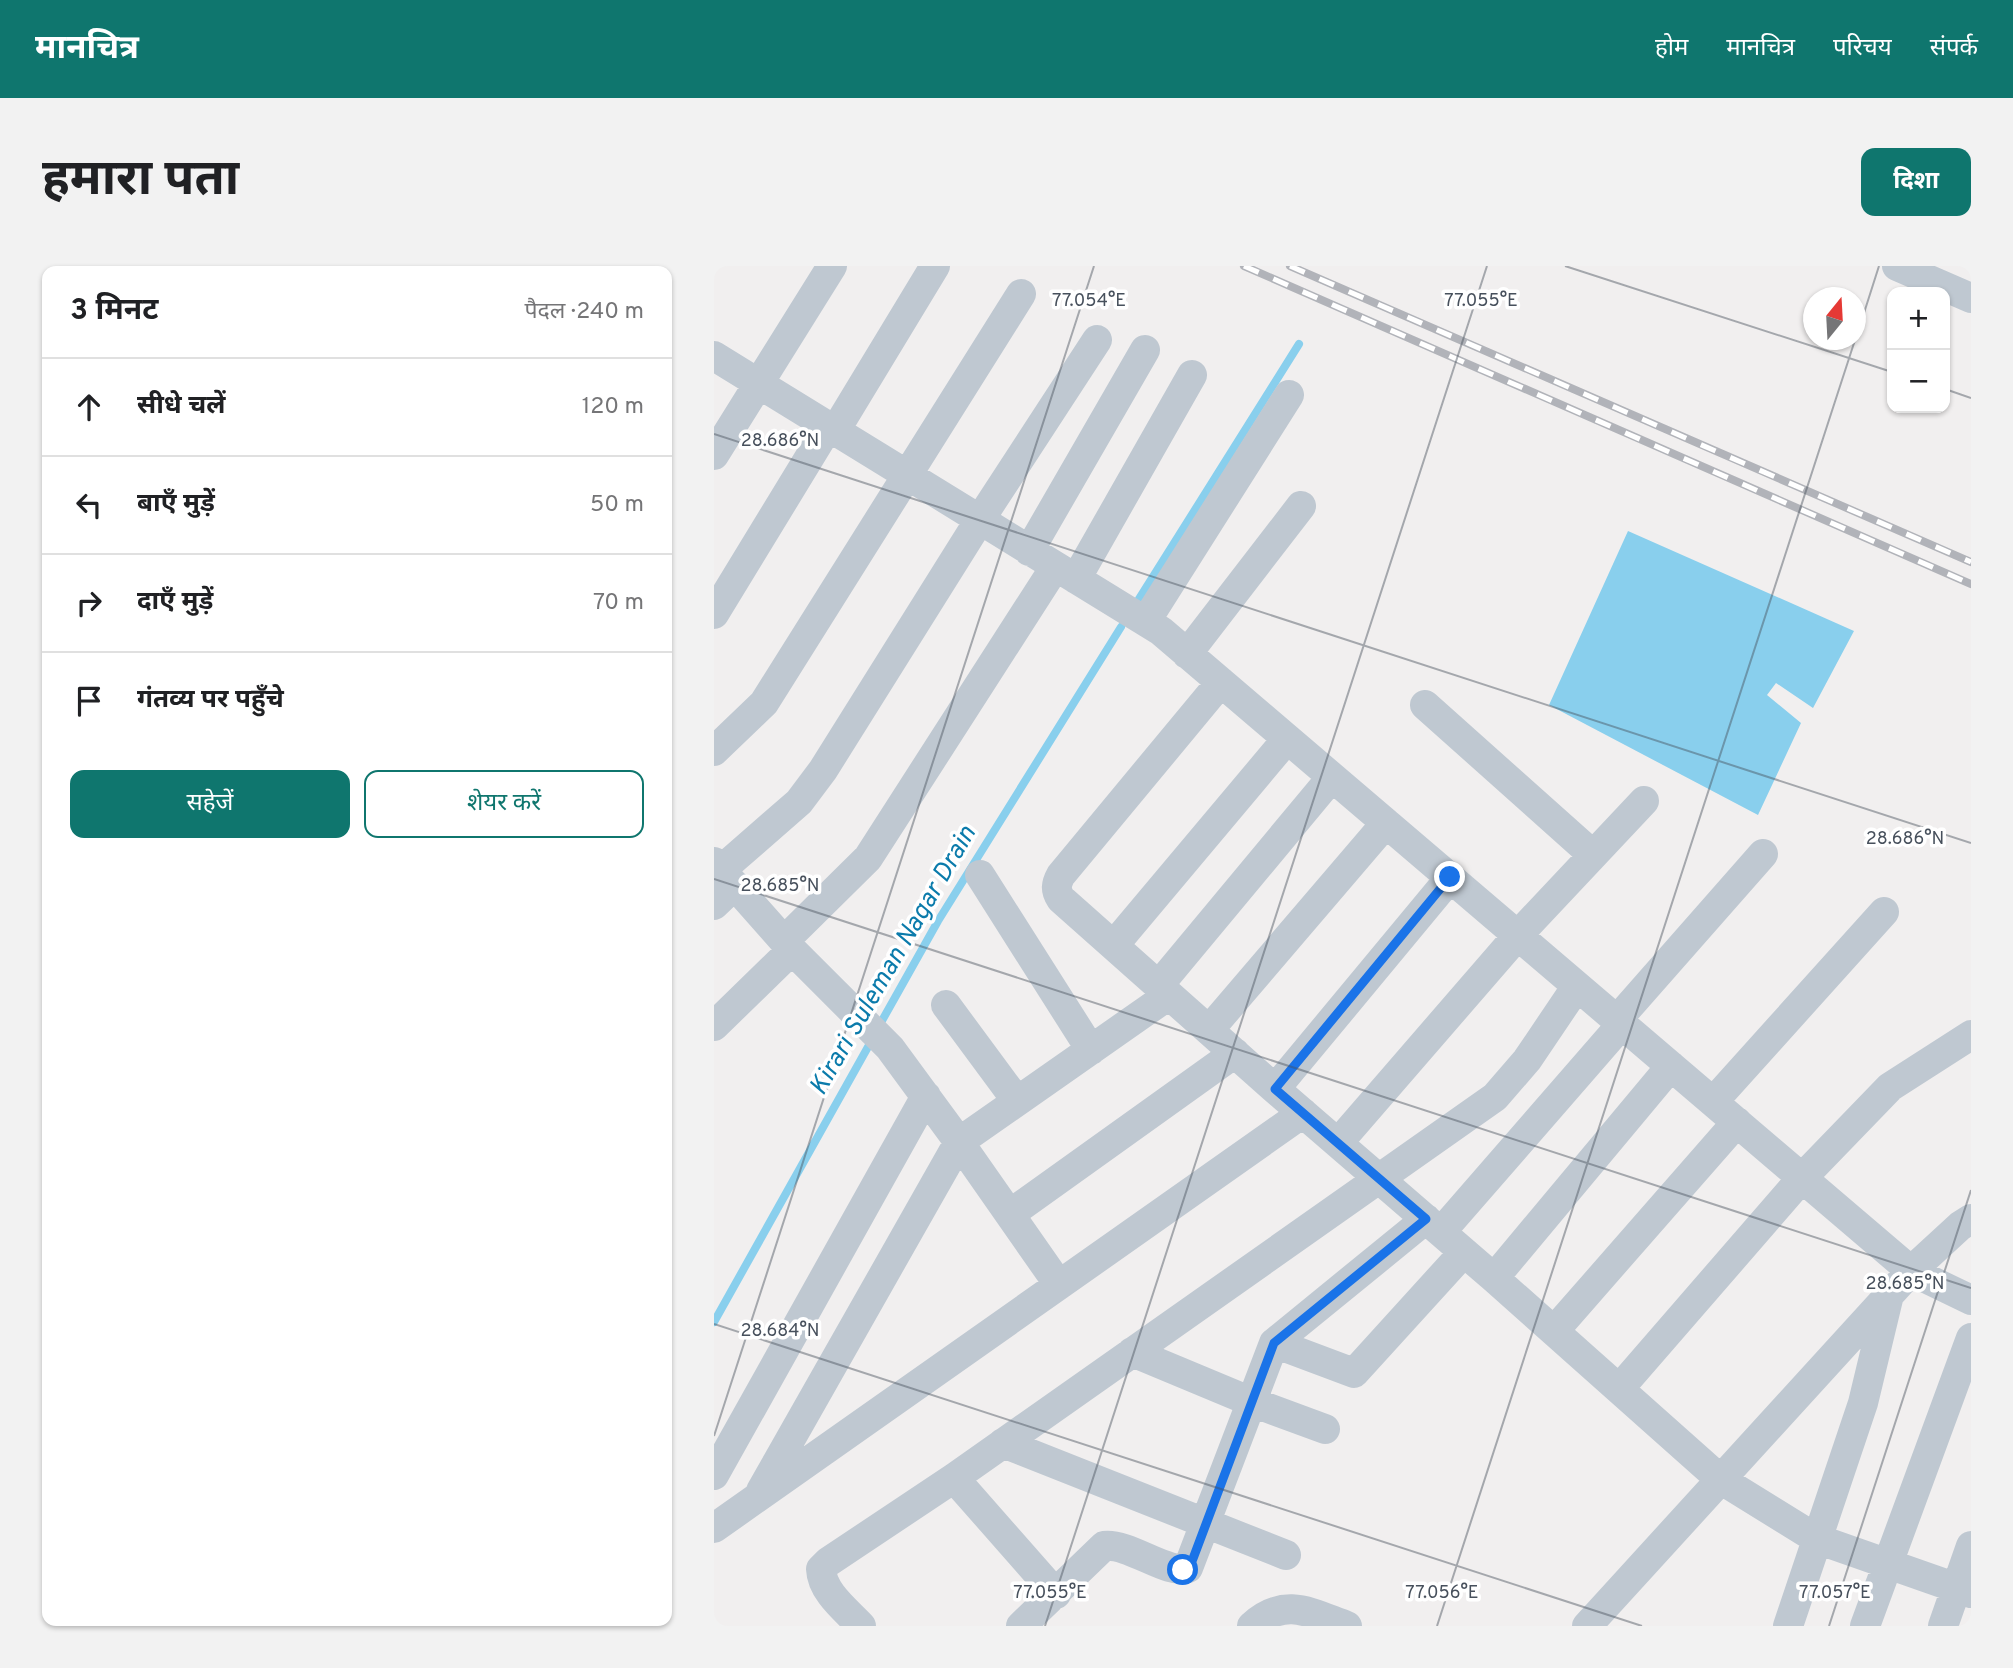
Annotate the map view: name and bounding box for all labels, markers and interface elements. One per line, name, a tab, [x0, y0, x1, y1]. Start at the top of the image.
text: मानचित्र	[35, 29, 139, 71]
text: होम	[1655, 34, 1688, 64]
text: मानचित्र	[1726, 34, 1795, 64]
text: परिचय	[1833, 34, 1892, 64]
text: संपर्क	[1930, 34, 1978, 64]
button: दिशा	[1861, 148, 1971, 216]
text: हमारा पता	[42, 151, 239, 213]
north arrow	[1803, 287, 1866, 350]
map controls	[1887, 287, 1950, 413]
button: +	[1887, 287, 1950, 350]
text: 77.054°E	[1052, 290, 1126, 313]
text: 77.055°E	[1444, 290, 1518, 313]
text: 3 मिनट	[70, 293, 158, 330]
text: पैदल · 240 m	[525, 298, 644, 327]
button: −	[1887, 350, 1950, 413]
icon: ahead	[70, 388, 108, 426]
text: सीधे चलें	[137, 390, 225, 423]
text: 120 m	[582, 393, 644, 422]
text: 28.686°N	[741, 430, 819, 453]
icon: left	[70, 486, 108, 524]
text: बाएँ मुड़ें	[137, 488, 215, 521]
text: 50 m	[590, 491, 644, 520]
icon: right	[70, 584, 108, 622]
text: दाएँ मुड़ें	[137, 586, 213, 619]
text: 70 m	[593, 589, 644, 618]
icon: arrive	[70, 682, 108, 720]
text: गंतव्य पर पहुँचे	[137, 684, 284, 717]
button: सहेजें	[70, 770, 350, 838]
button: शेयर करें	[364, 770, 644, 838]
water label: Kirari Suleman Nagar Drain	[803, 820, 985, 1102]
text: 28.686°N	[1866, 828, 1944, 851]
route end	[1434, 861, 1465, 892]
text: 28.685°N	[740, 875, 820, 898]
text: 28.685°N	[1865, 1273, 1945, 1296]
text: 28.684°N	[740, 1320, 820, 1343]
route start	[1167, 1554, 1198, 1585]
text: 77.055°E	[1013, 1582, 1087, 1605]
text: 77.056°E	[1405, 1582, 1479, 1605]
text: 77.057°E	[1799, 1582, 1871, 1605]

